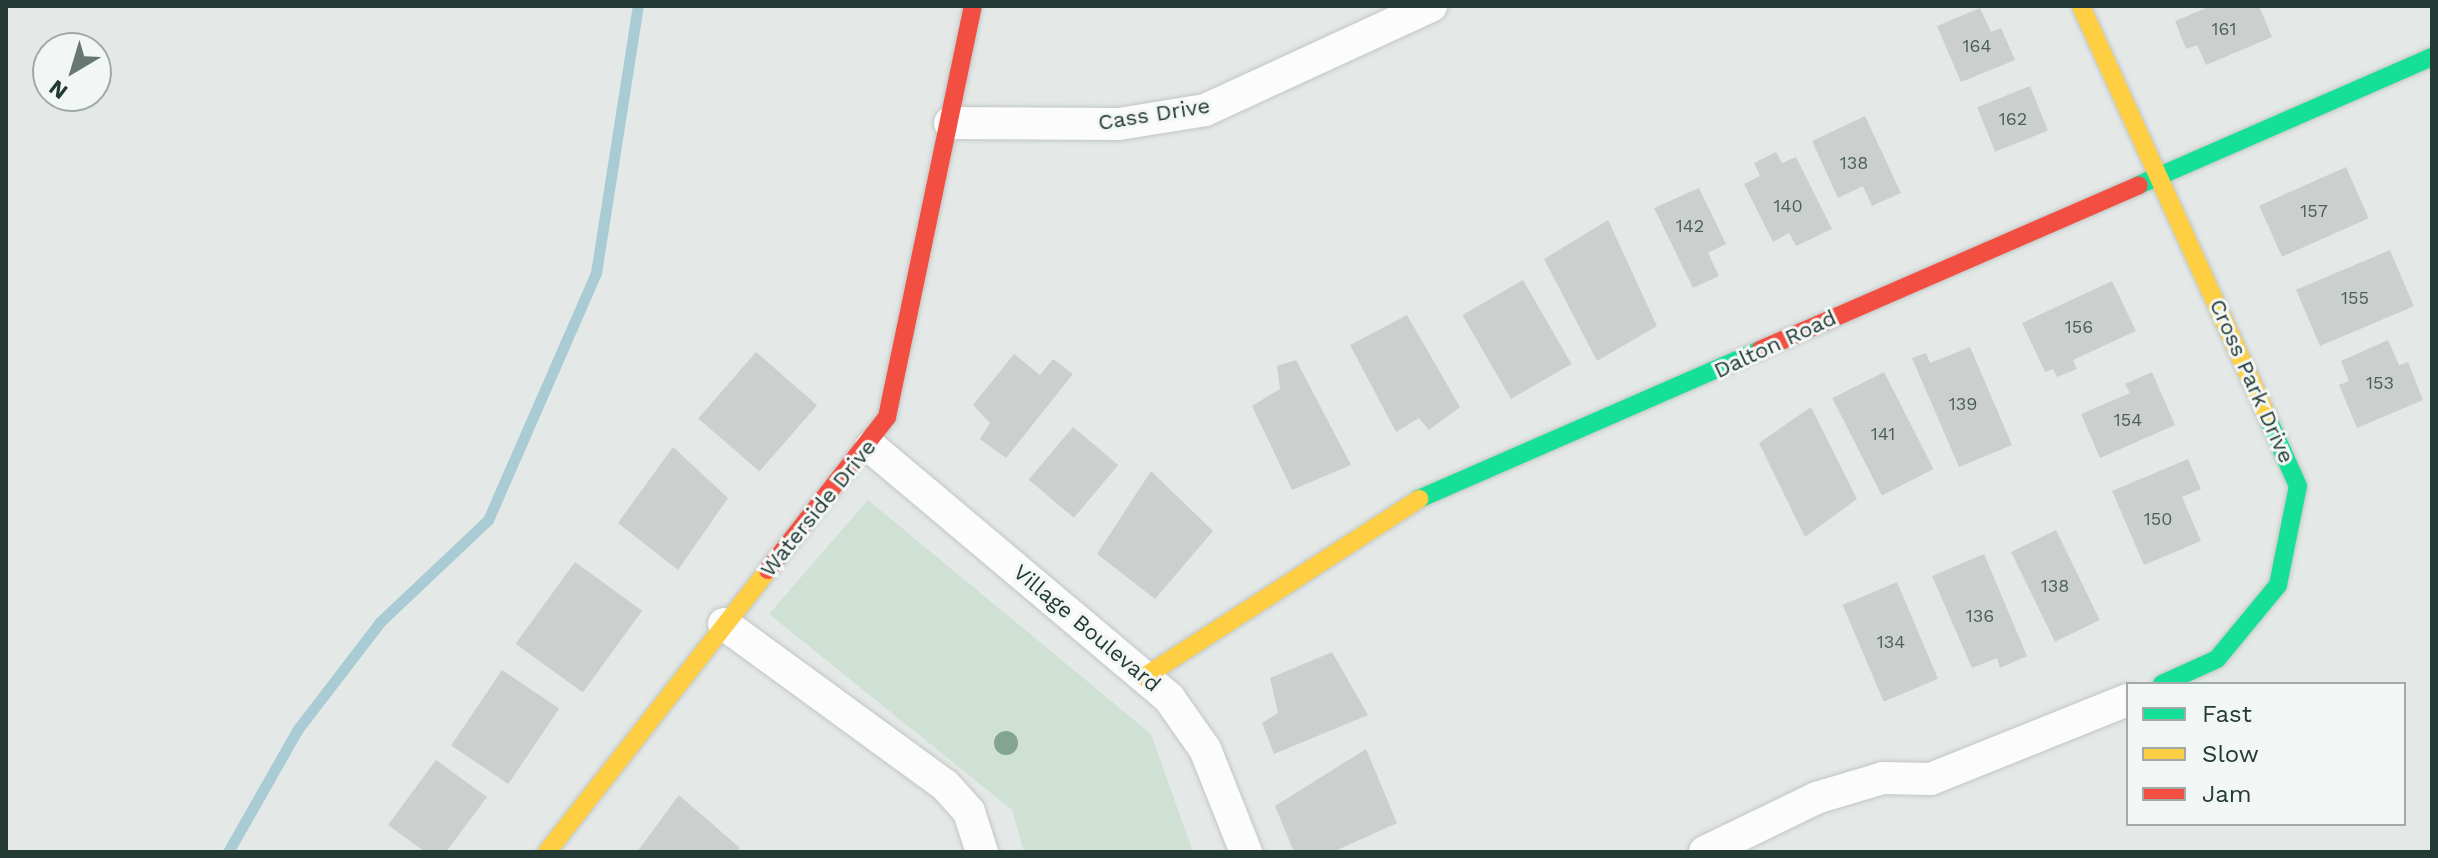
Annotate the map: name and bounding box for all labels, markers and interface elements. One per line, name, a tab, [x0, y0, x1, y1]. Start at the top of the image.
house number: 161	[2212, 18, 2236, 40]
north arrow	[32, 32, 112, 112]
house number: 164	[1963, 35, 1991, 57]
text: N	[44, 75, 72, 105]
street label: Cass Drive	[1096, 92, 1212, 136]
house number: 162	[1999, 108, 2027, 130]
house number: 138	[1840, 152, 1868, 174]
house number: 140	[1773, 195, 1803, 217]
house number: 157	[2300, 200, 2328, 222]
house number: 142	[1676, 215, 1704, 237]
house number: 155	[2341, 287, 2369, 309]
street label: Cross Park Drive	[2204, 295, 2300, 467]
street label: Dalton Road	[1710, 304, 1840, 384]
house number: 156	[2065, 316, 2093, 338]
house number: 153	[2366, 372, 2394, 394]
house number: 139	[1949, 393, 1977, 415]
house number: 154	[2114, 409, 2142, 431]
house number: 141	[1871, 423, 1895, 445]
street label: Waterside Drive	[755, 434, 881, 582]
house number: 150	[2144, 508, 2172, 530]
street label: Village Boulevard	[1008, 559, 1166, 697]
house number: 138	[2041, 575, 2069, 597]
house number: 136	[1966, 605, 1994, 627]
house number: 134	[1877, 631, 1905, 653]
legend	[2126, 682, 2406, 826]
text: Fast	[2202, 700, 2252, 728]
text: Slow	[2202, 740, 2259, 768]
text: Jam	[2202, 780, 2252, 808]

